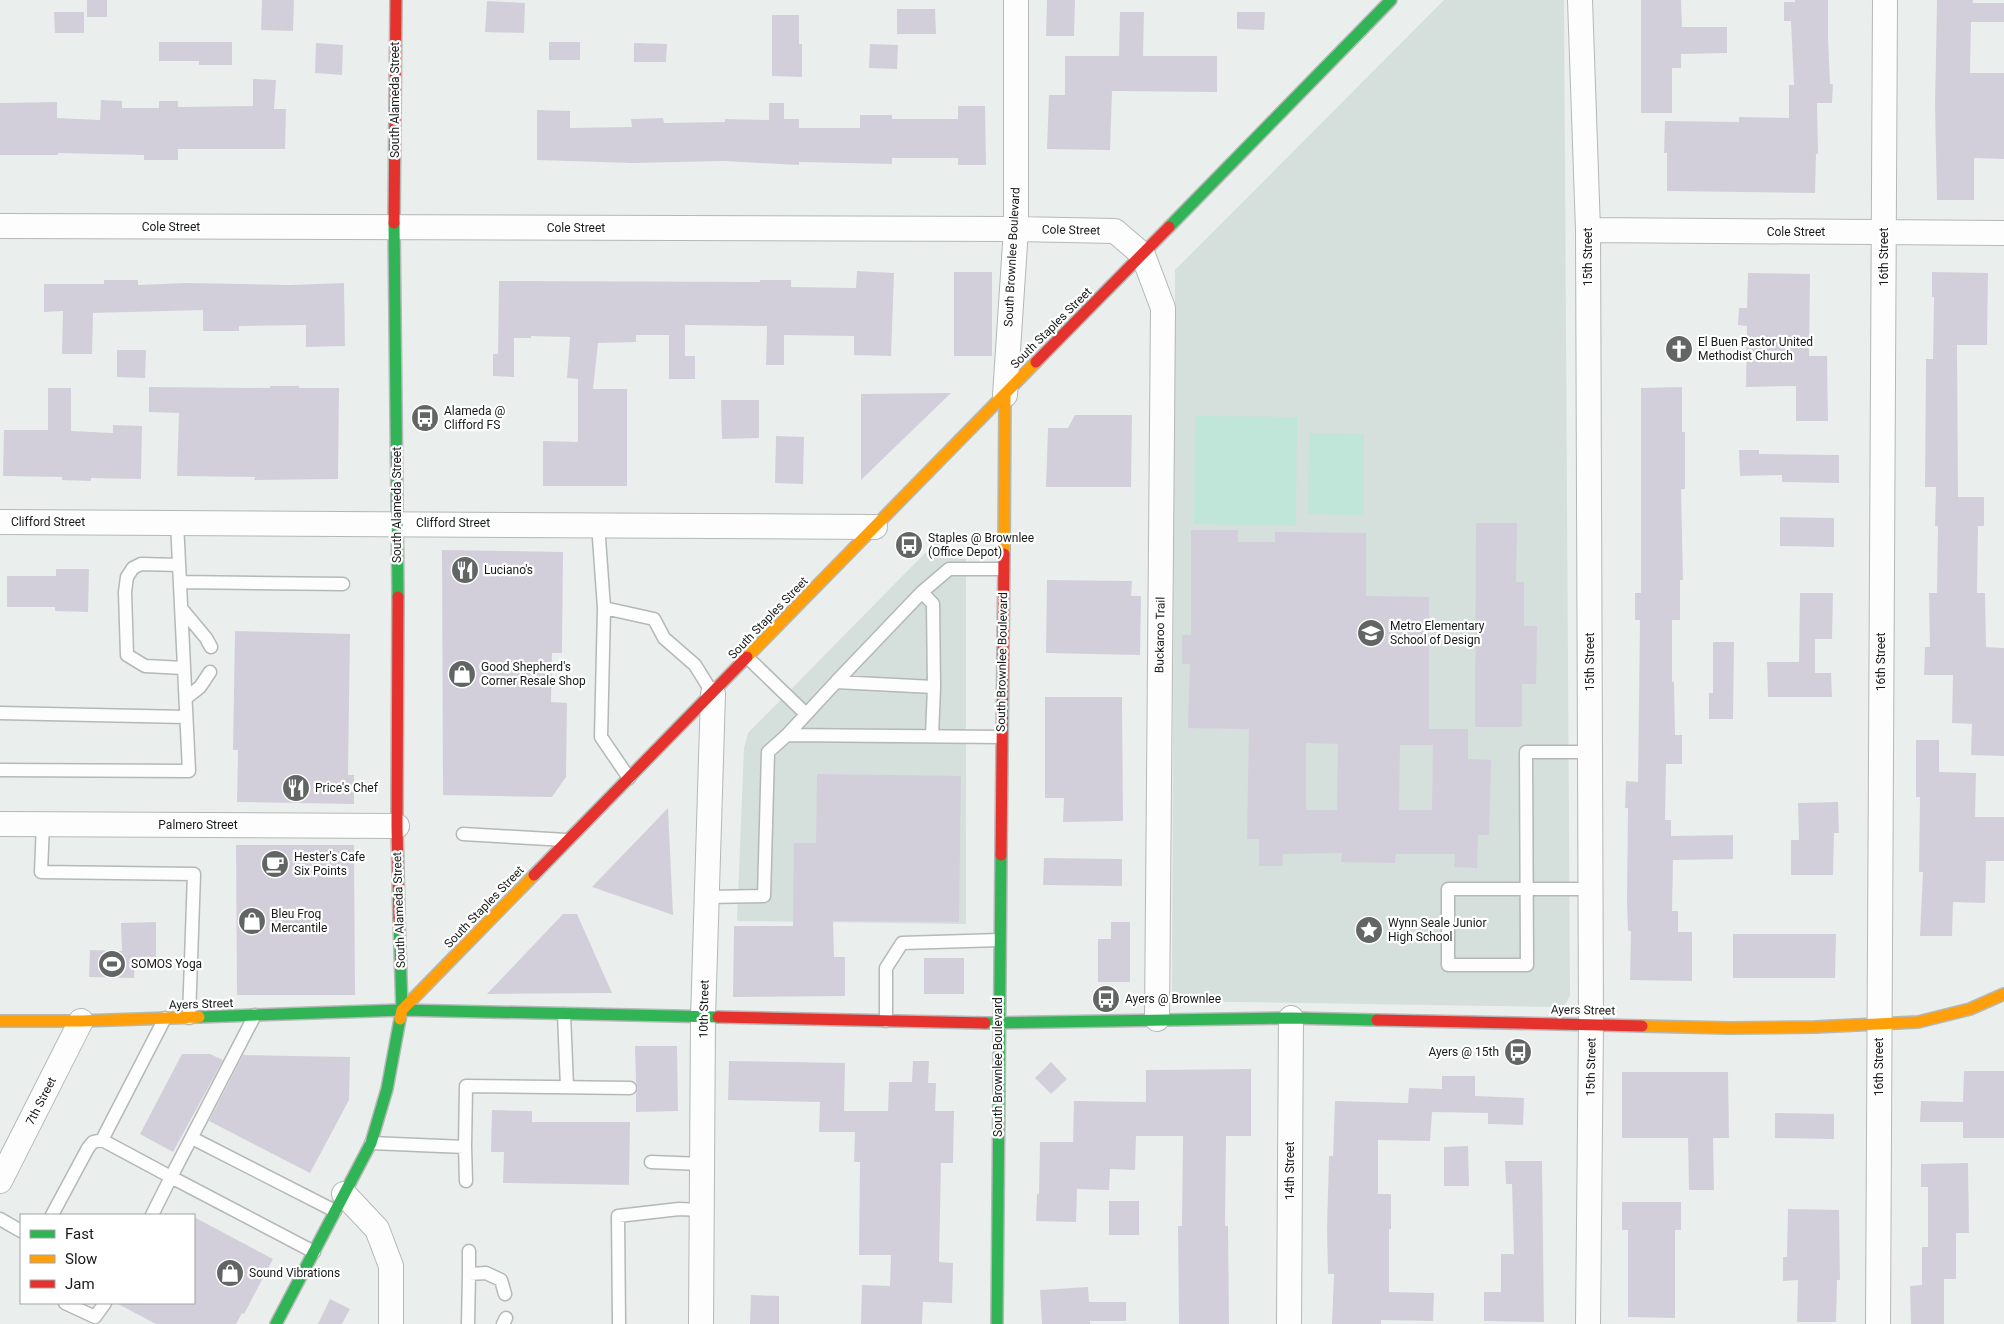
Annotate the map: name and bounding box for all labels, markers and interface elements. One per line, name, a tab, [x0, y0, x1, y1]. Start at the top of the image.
street label: South Alameda Street	[388, 42, 402, 158]
street label: South Brownlee Boulevard	[1001, 187, 1023, 327]
street label: Cole Street	[142, 220, 200, 234]
street label: Cole Street	[547, 221, 605, 235]
street label: Cole Street	[1042, 222, 1100, 238]
street label: Cole Street	[1767, 225, 1825, 239]
street label: 15th Street	[1581, 228, 1595, 286]
street label: 16th Street	[1877, 228, 1891, 286]
street label: South Staples Street	[1008, 285, 1094, 371]
church icon: El Buen Pastor United Methodist Church	[1664, 334, 1694, 364]
place label: El Buen Pastor United Methodist Church	[1698, 335, 1813, 363]
bus stop icon: Alameda @ Clifford FS	[410, 403, 440, 433]
place label: Alameda @ Clifford FS	[444, 404, 505, 432]
street label: South Alameda Street	[390, 447, 404, 563]
street label: Clifford Street	[11, 515, 85, 529]
street label: Clifford Street	[416, 516, 490, 530]
bus stop icon: Staples @ Brownlee (Office Depot)	[894, 530, 924, 560]
place label: Staples @ Brownlee (Office Depot)	[928, 531, 1034, 559]
restaurant icon: Luciano's	[450, 555, 480, 585]
place label: Luciano's	[484, 563, 533, 577]
street label: South Staples Street	[725, 574, 811, 662]
street label: South Brownlee Boulevard	[994, 592, 1010, 732]
street label: Buckaroo Trail	[1152, 597, 1168, 673]
school or university icon: Metro Elementary School of Design	[1356, 618, 1386, 648]
place label: Metro Elementary School of Design	[1390, 619, 1485, 647]
street label: 15th Street	[1583, 633, 1597, 691]
street label: 16th Street	[1874, 633, 1888, 691]
shop icon: Good Shepherd's Corner Resale Shop	[447, 659, 477, 689]
place label: Good Shepherd's Corner Resale Shop	[481, 660, 586, 688]
restaurant icon: Price's Chef	[281, 773, 311, 803]
place label: Price's Chef	[315, 781, 379, 795]
street label: Palmero Street	[158, 818, 238, 832]
cafe icon: Hester's Cafe Six Points	[260, 849, 290, 879]
place label: Hester's Cafe Six Points	[294, 850, 365, 878]
street label: South Alameda Street	[390, 852, 408, 968]
street label: South Staples Street	[441, 863, 527, 951]
shop icon: Bleu Frog Mercantile	[237, 906, 267, 936]
place label: Bleu Frog Mercantile	[271, 907, 327, 935]
place icon: Wynn Seale Junior High School	[1354, 915, 1384, 945]
place label: Wynn Seale Junior High School	[1388, 916, 1487, 944]
sports icon: SOMOS Yoga	[97, 949, 127, 979]
place label: SOMOS Yoga	[131, 957, 202, 971]
street label: 10th Street	[696, 979, 712, 1038]
bus stop icon: Ayers @ Brownlee	[1091, 984, 1121, 1014]
place label: Ayers @ Brownlee	[1125, 992, 1221, 1006]
street label: Ayers Street	[169, 996, 233, 1012]
street label: South Brownlee Boulevard	[991, 997, 1005, 1137]
street label: Ayers Street	[1551, 1002, 1615, 1018]
bus stop icon: Ayers @ 15th	[1503, 1037, 1533, 1067]
street label: 15th Street	[1583, 1037, 1599, 1096]
street label: 16th Street	[1872, 1038, 1886, 1096]
place label: Ayers @ 15th	[1428, 1045, 1499, 1059]
street label: 7th Street	[23, 1075, 59, 1127]
street label: 14th Street	[1283, 1142, 1297, 1200]
legend	[20, 1214, 195, 1304]
text: Fast	[65, 1225, 94, 1243]
text: Slow	[65, 1250, 97, 1268]
shop icon: Sound Vibrations	[215, 1258, 245, 1288]
place label: Sound Vibrations	[249, 1266, 340, 1280]
text: Jam	[65, 1275, 95, 1293]

